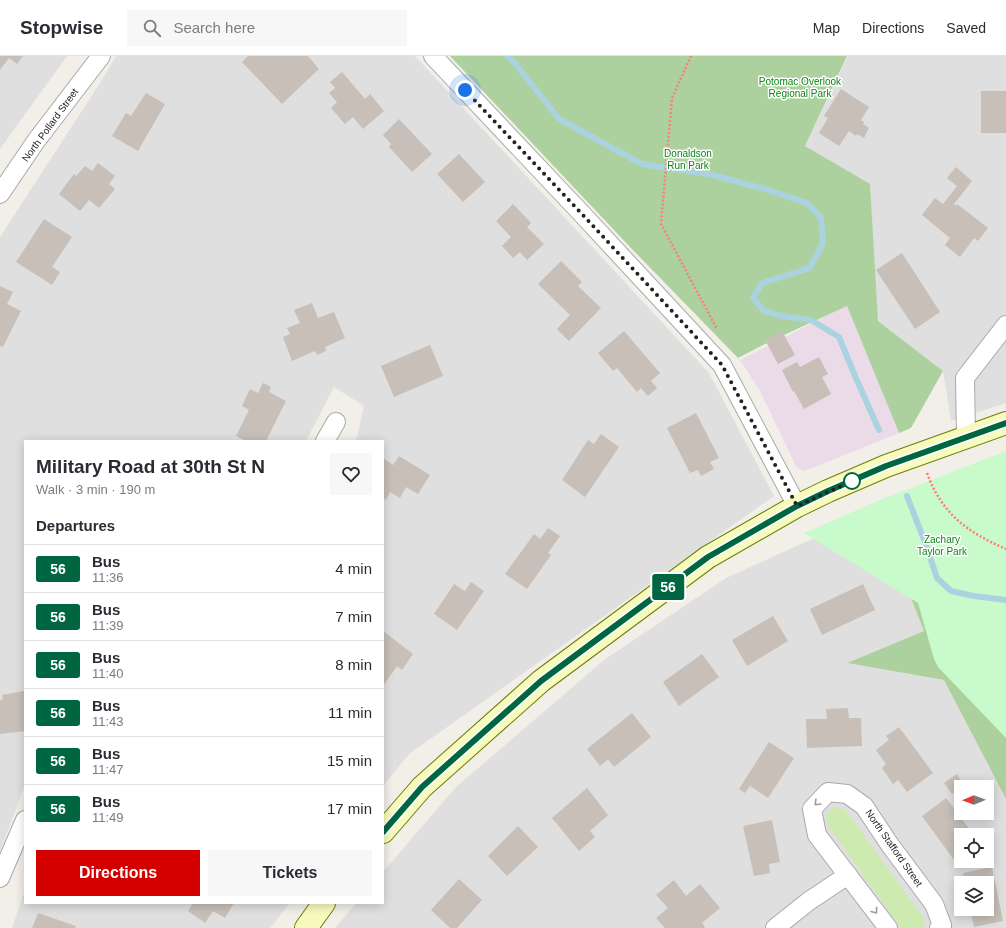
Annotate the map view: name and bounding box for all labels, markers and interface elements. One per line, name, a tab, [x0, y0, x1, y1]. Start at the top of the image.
search box	[127, 10, 407, 46]
text: Stopwise	[20, 17, 103, 38]
icon: search	[141, 17, 163, 39]
text: Search here	[173, 19, 255, 36]
text: Map	[813, 20, 840, 36]
text: Directions	[862, 20, 924, 36]
text: Saved	[946, 20, 986, 36]
park label: Potomac Overlook Regional Park	[759, 76, 842, 99]
your location	[455, 80, 475, 100]
street label: North Pollard Street	[20, 86, 80, 164]
park label: Donaldson Run Park	[664, 148, 712, 171]
button: heart	[330, 453, 372, 495]
text: Military Road at 30th St N	[36, 456, 265, 477]
unlabelled marker	[843, 472, 861, 490]
text: Walk · 3 min · 190 m	[36, 482, 155, 497]
text: Departures	[36, 517, 115, 534]
park label: Zachary Taylor Park	[917, 534, 968, 557]
text: Bus	[92, 553, 120, 570]
text: 4 min	[335, 560, 372, 577]
text: 56	[50, 561, 66, 577]
text: 11:36	[92, 570, 124, 585]
line badge: 56	[650, 574, 686, 600]
text: 56	[660, 579, 676, 595]
text: Bus	[92, 601, 120, 618]
text: 7 min	[335, 608, 372, 625]
text: 56	[50, 609, 66, 625]
text: 11:39	[92, 618, 124, 633]
text: Bus	[92, 649, 120, 666]
text: 8 min	[335, 656, 372, 673]
text: 56	[50, 657, 66, 673]
text: 11:40	[92, 666, 124, 681]
text: Bus	[92, 697, 120, 714]
text: 11 min	[328, 704, 372, 721]
text: 56	[50, 705, 66, 721]
text: 11:43	[92, 714, 124, 729]
text: Bus	[92, 745, 120, 762]
text: 15 min	[327, 752, 372, 769]
text: 56	[50, 753, 66, 769]
text: 11:47	[92, 762, 124, 777]
north arrow	[954, 780, 994, 820]
map controls	[954, 780, 994, 916]
text: Bus	[92, 793, 120, 810]
one-way arrow	[814, 798, 822, 806]
text: 17 min	[327, 800, 372, 817]
text: 56	[50, 801, 66, 817]
street label: North Stafford Street	[863, 807, 925, 889]
text: 11:49	[92, 810, 124, 825]
button: locate	[954, 828, 994, 868]
button: Directions	[36, 850, 200, 896]
button: Tickets	[208, 850, 372, 896]
button: layers	[954, 876, 994, 916]
one-way arrow	[870, 907, 878, 914]

